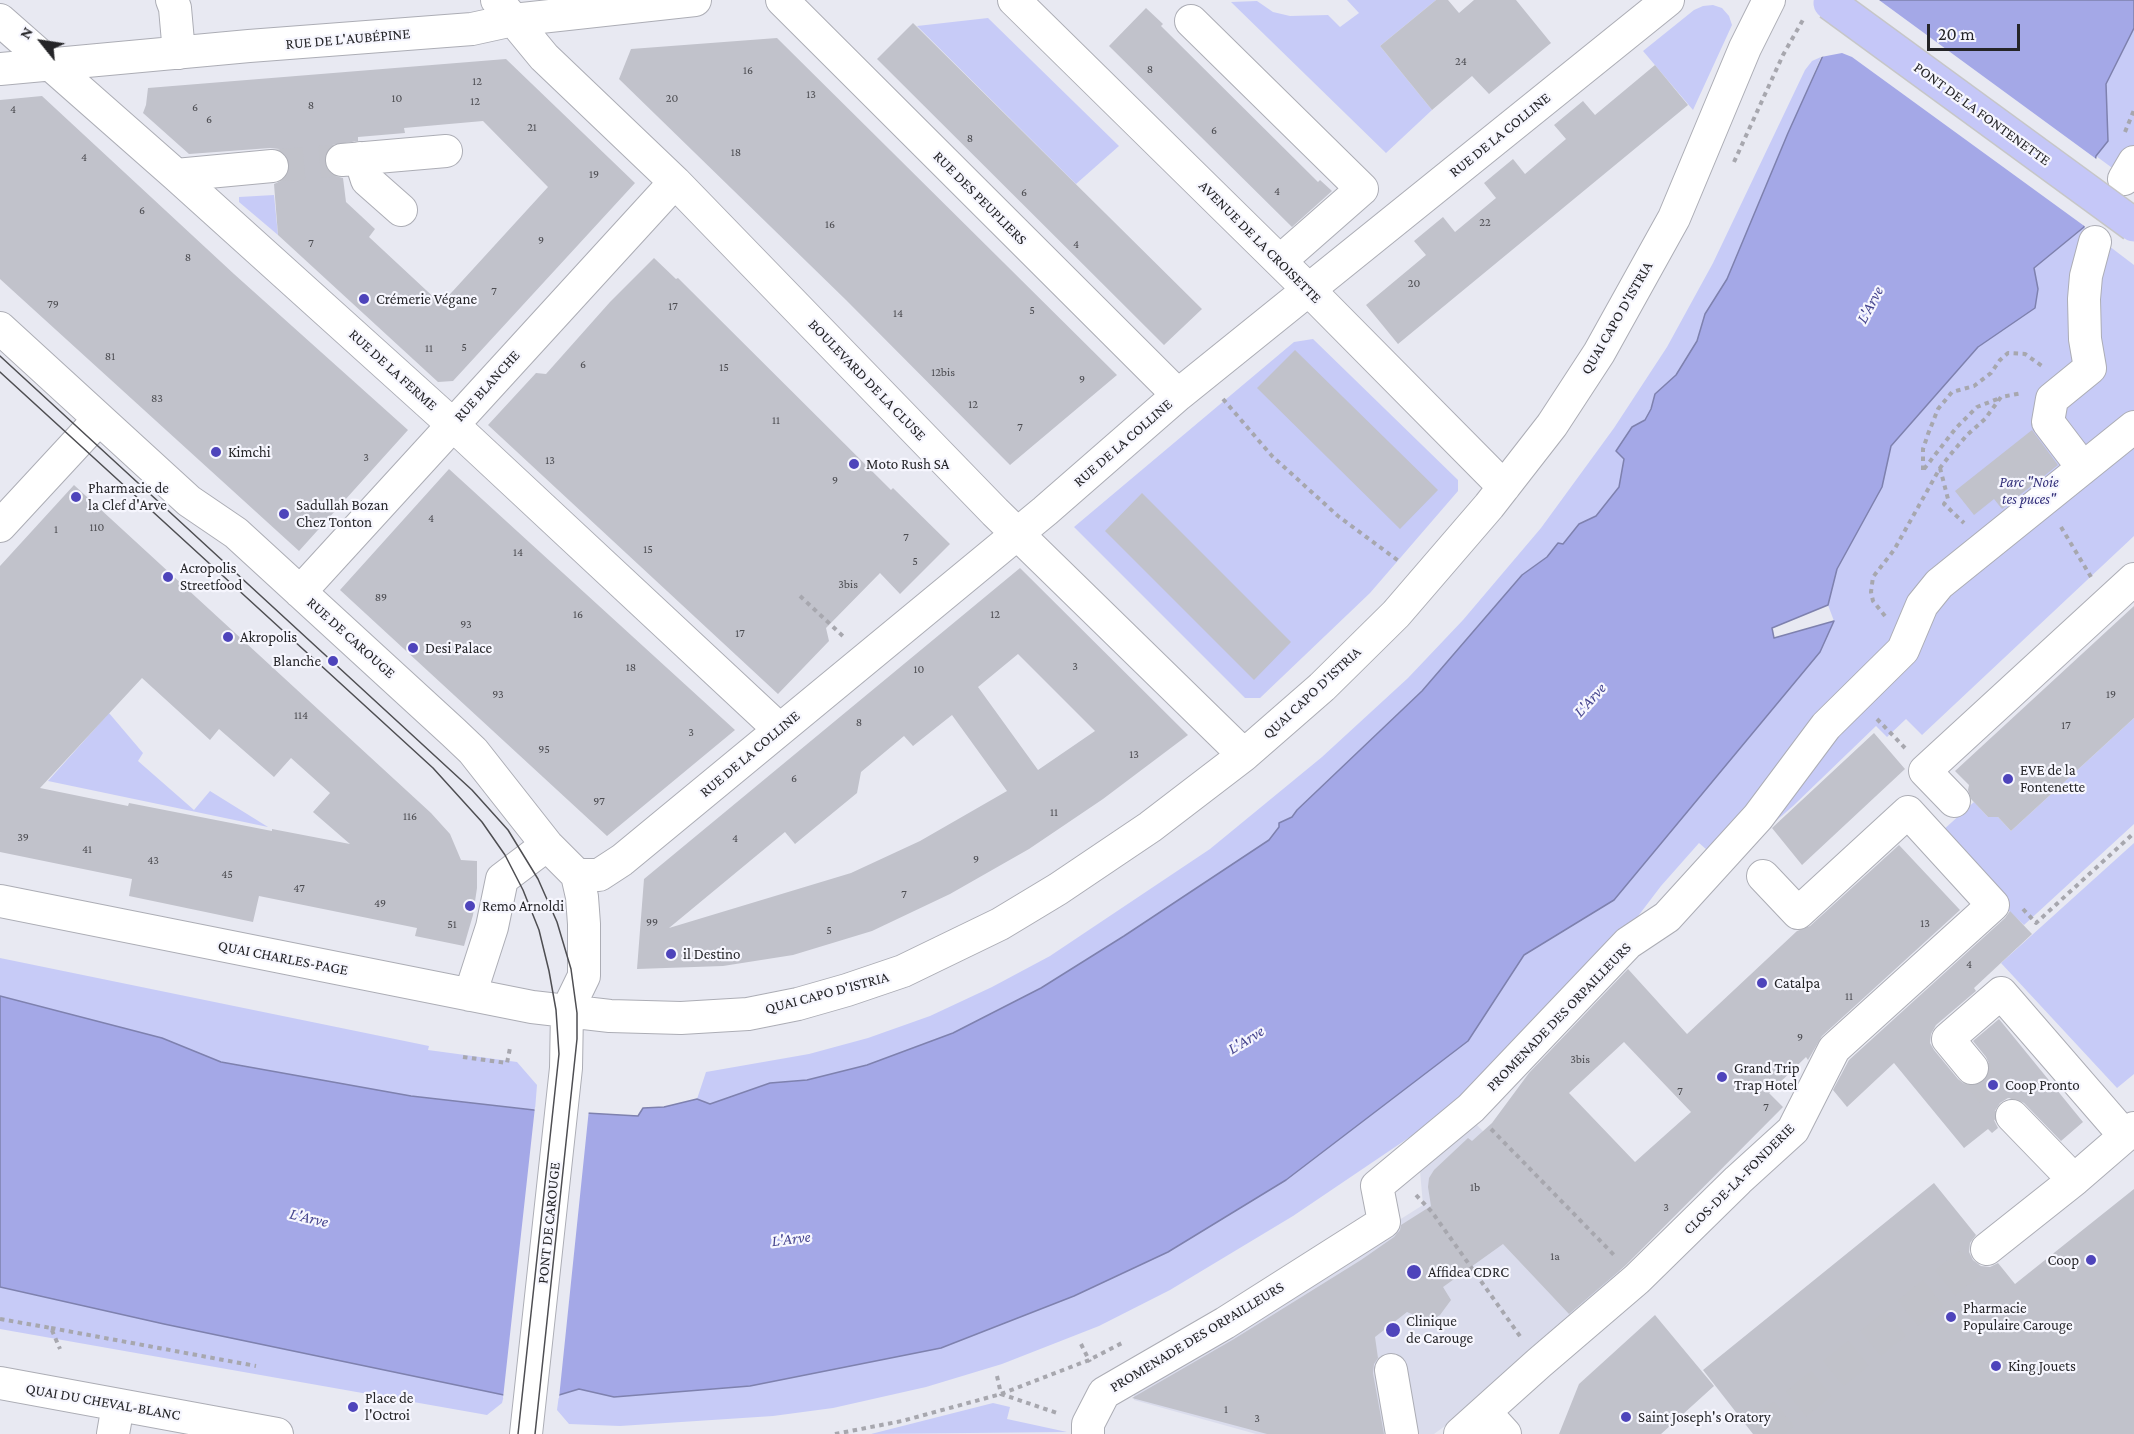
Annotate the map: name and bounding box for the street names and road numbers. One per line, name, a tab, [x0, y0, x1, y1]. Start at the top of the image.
street label: RUE DE L'AUBÉPINE	[285, 25, 411, 53]
street label: PONT DE LA FONTENETTE	[1910, 58, 2054, 170]
street label: RUE DE LA COLLINE	[1446, 89, 1554, 181]
street label: RUE DES PEUPLIERS	[929, 147, 1031, 249]
street label: AVENUE DE LA CROISETTE	[1195, 177, 1325, 307]
street label: QUAI CAPO D'ISTRIA	[1577, 258, 1657, 378]
street label: BOULEVARD DE LA CLUSE	[804, 316, 930, 444]
street label: RUE DE LA FERME	[345, 326, 441, 414]
street label: RUE BLANCHE	[450, 347, 524, 425]
street label: RUE DE LA COLLINE	[1070, 395, 1176, 491]
street label: RUE DE CAROUGE	[303, 594, 399, 682]
street label: QUAI CAPO D'ISTRIA	[1259, 643, 1365, 743]
street label: RUE DE LA COLLINE	[696, 707, 804, 801]
street label: QUAI CHARLES-PAGE	[216, 937, 350, 979]
street label: PROMENADE DES ORPAILLEURS	[1483, 939, 1635, 1095]
street label: QUAI CAPO D'ISTRIA	[763, 968, 891, 1018]
street label: CLOS-DE-LA-FONDERIE	[1680, 1120, 1798, 1238]
street label: PONT DE CAROUGE	[534, 1161, 564, 1285]
street label: PROMENADE DES ORPAILLEURS	[1107, 1278, 1287, 1396]
street label: QUAI DU CHEVAL-BLANC	[24, 1380, 182, 1424]

